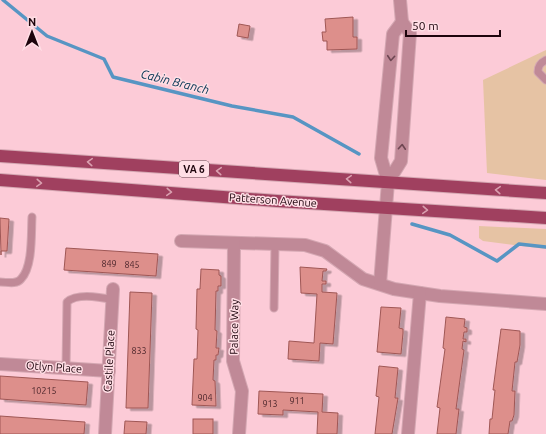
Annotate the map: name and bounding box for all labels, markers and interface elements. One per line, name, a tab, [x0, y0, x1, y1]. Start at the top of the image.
north arrow	[12, 12, 52, 52]
scale bar	[406, 12, 500, 38]
text: N	[28, 16, 36, 28]
text: 50 m	[412, 19, 439, 32]
one-way arrow	[386, 54, 395, 61]
water label: Cabin Branch	[140, 67, 211, 96]
one-way arrow	[397, 144, 406, 150]
one-way arrow	[87, 158, 93, 167]
road number: VA 6	[179, 161, 209, 177]
one-way arrow	[216, 166, 222, 175]
one-way arrow	[346, 175, 352, 184]
one-way arrow	[36, 178, 42, 187]
one-way arrow	[495, 185, 501, 194]
one-way arrow	[165, 188, 172, 197]
street label: Patterson Avenue	[229, 191, 317, 209]
one-way arrow	[422, 206, 428, 215]
house number: 849	[101, 259, 117, 269]
house number: 845	[124, 260, 140, 270]
street label: Palace Way	[228, 299, 240, 355]
street label: Castile Place	[101, 330, 117, 392]
house number: 833	[131, 346, 147, 356]
street label: Otlyn Place	[26, 359, 82, 375]
house number: 10215	[31, 386, 57, 396]
house number: 904	[197, 393, 213, 403]
house number: 911	[289, 396, 305, 406]
house number: 913	[262, 399, 278, 409]

